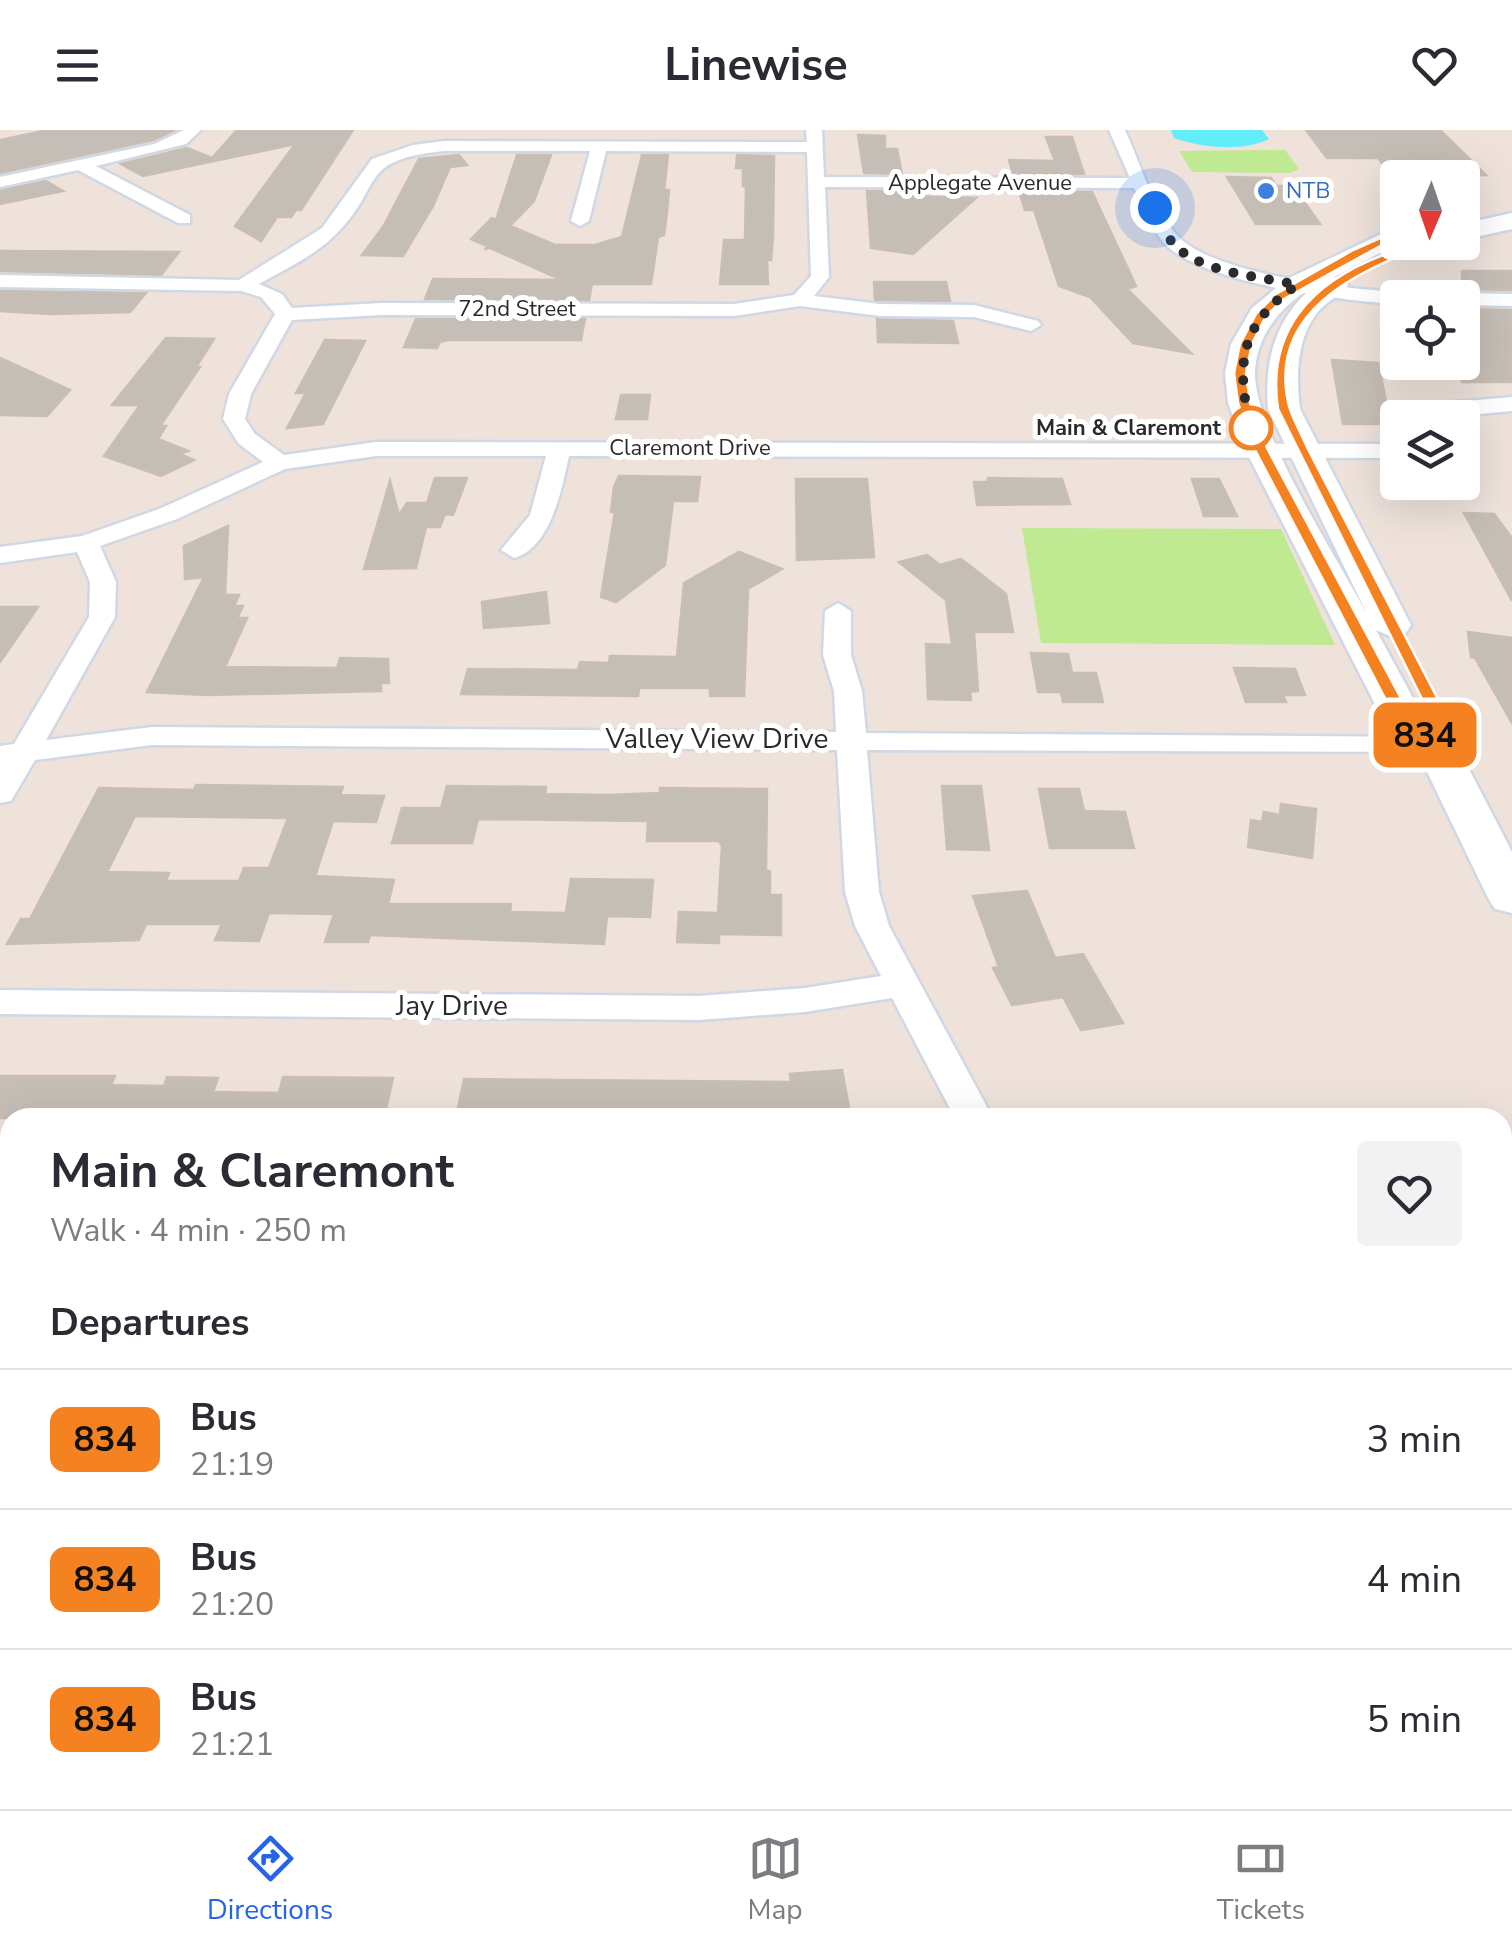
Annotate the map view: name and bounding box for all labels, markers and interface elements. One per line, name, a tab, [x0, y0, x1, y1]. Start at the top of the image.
text: Linewise	[664, 35, 848, 96]
icon: menu	[50, 38, 105, 93]
icon: heart	[1407, 38, 1462, 93]
north arrow	[1380, 160, 1480, 260]
map controls	[1380, 160, 1480, 500]
street label: Applegate Avenue	[888, 168, 1072, 198]
place label: NTB	[1286, 176, 1330, 206]
marker: NTB	[1255, 180, 1277, 202]
your location	[1130, 183, 1180, 233]
button: locate	[1380, 280, 1480, 380]
street label: 72nd Street	[458, 294, 576, 324]
button: layers	[1380, 400, 1480, 500]
marker: Main & Claremont	[1230, 407, 1272, 449]
place label: Main & Claremont	[1036, 413, 1222, 443]
street label: Claremont Drive	[609, 433, 771, 463]
line badge: 834	[1368, 702, 1482, 768]
text: 834	[1393, 712, 1457, 759]
street label: Valley View Drive	[605, 720, 828, 758]
street label: Jay Drive	[395, 987, 508, 1025]
text: Main & Claremont	[50, 1138, 454, 1204]
button: heart	[1357, 1141, 1462, 1246]
text: Walk · 4 min · 250 m	[50, 1209, 347, 1252]
text: Departures	[50, 1297, 249, 1348]
text: Bus	[190, 1392, 257, 1443]
text: 3 min	[1367, 1414, 1462, 1465]
text: 834	[73, 1416, 137, 1463]
text: 21:19	[190, 1443, 274, 1486]
text: Bus	[190, 1532, 257, 1583]
text: 4 min	[1367, 1554, 1462, 1605]
text: 834	[73, 1556, 137, 1603]
text: 21:20	[190, 1583, 274, 1626]
text: Bus	[190, 1672, 257, 1723]
text: 5 min	[1367, 1694, 1462, 1745]
text: 834	[73, 1696, 137, 1743]
text: 21:21	[190, 1723, 274, 1766]
tab: Directions	[207, 1831, 333, 1929]
tab: Map	[747, 1831, 803, 1929]
tab: Tickets	[1217, 1831, 1305, 1929]

